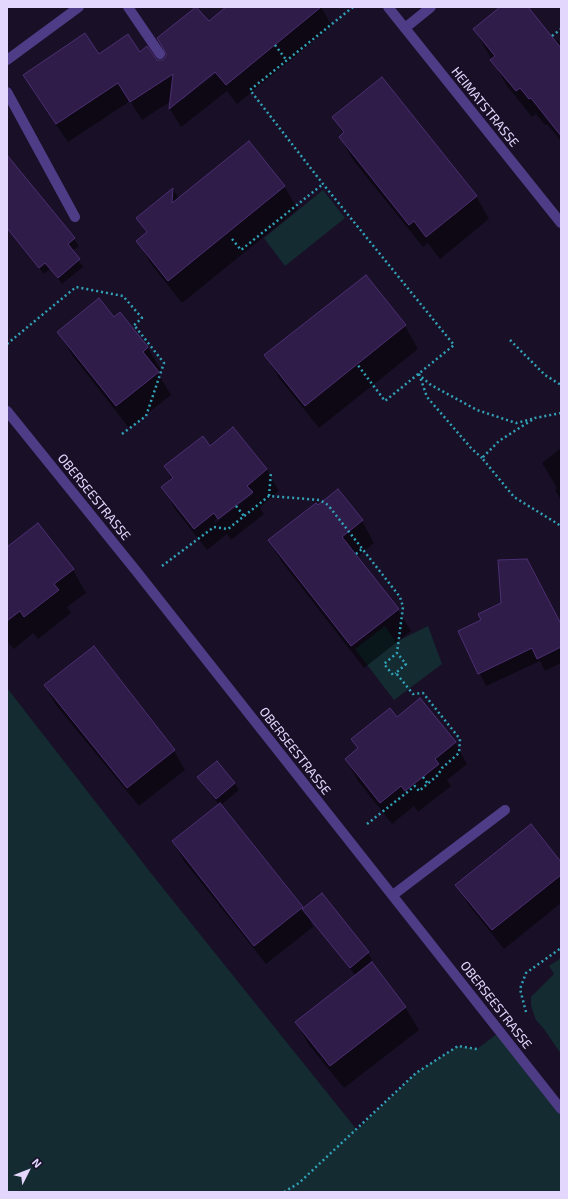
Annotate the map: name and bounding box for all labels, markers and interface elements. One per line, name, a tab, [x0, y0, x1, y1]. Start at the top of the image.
street label: HEIMATSTRASSE	[448, 64, 522, 150]
street label: OBERSEESTRASSE	[54, 451, 134, 543]
street label: OBERSEESTRASSE	[256, 704, 334, 798]
street label: OBERSEESTRASSE	[457, 958, 535, 1052]
north arrow	[8, 1151, 48, 1191]
text: N	[30, 1155, 45, 1170]

